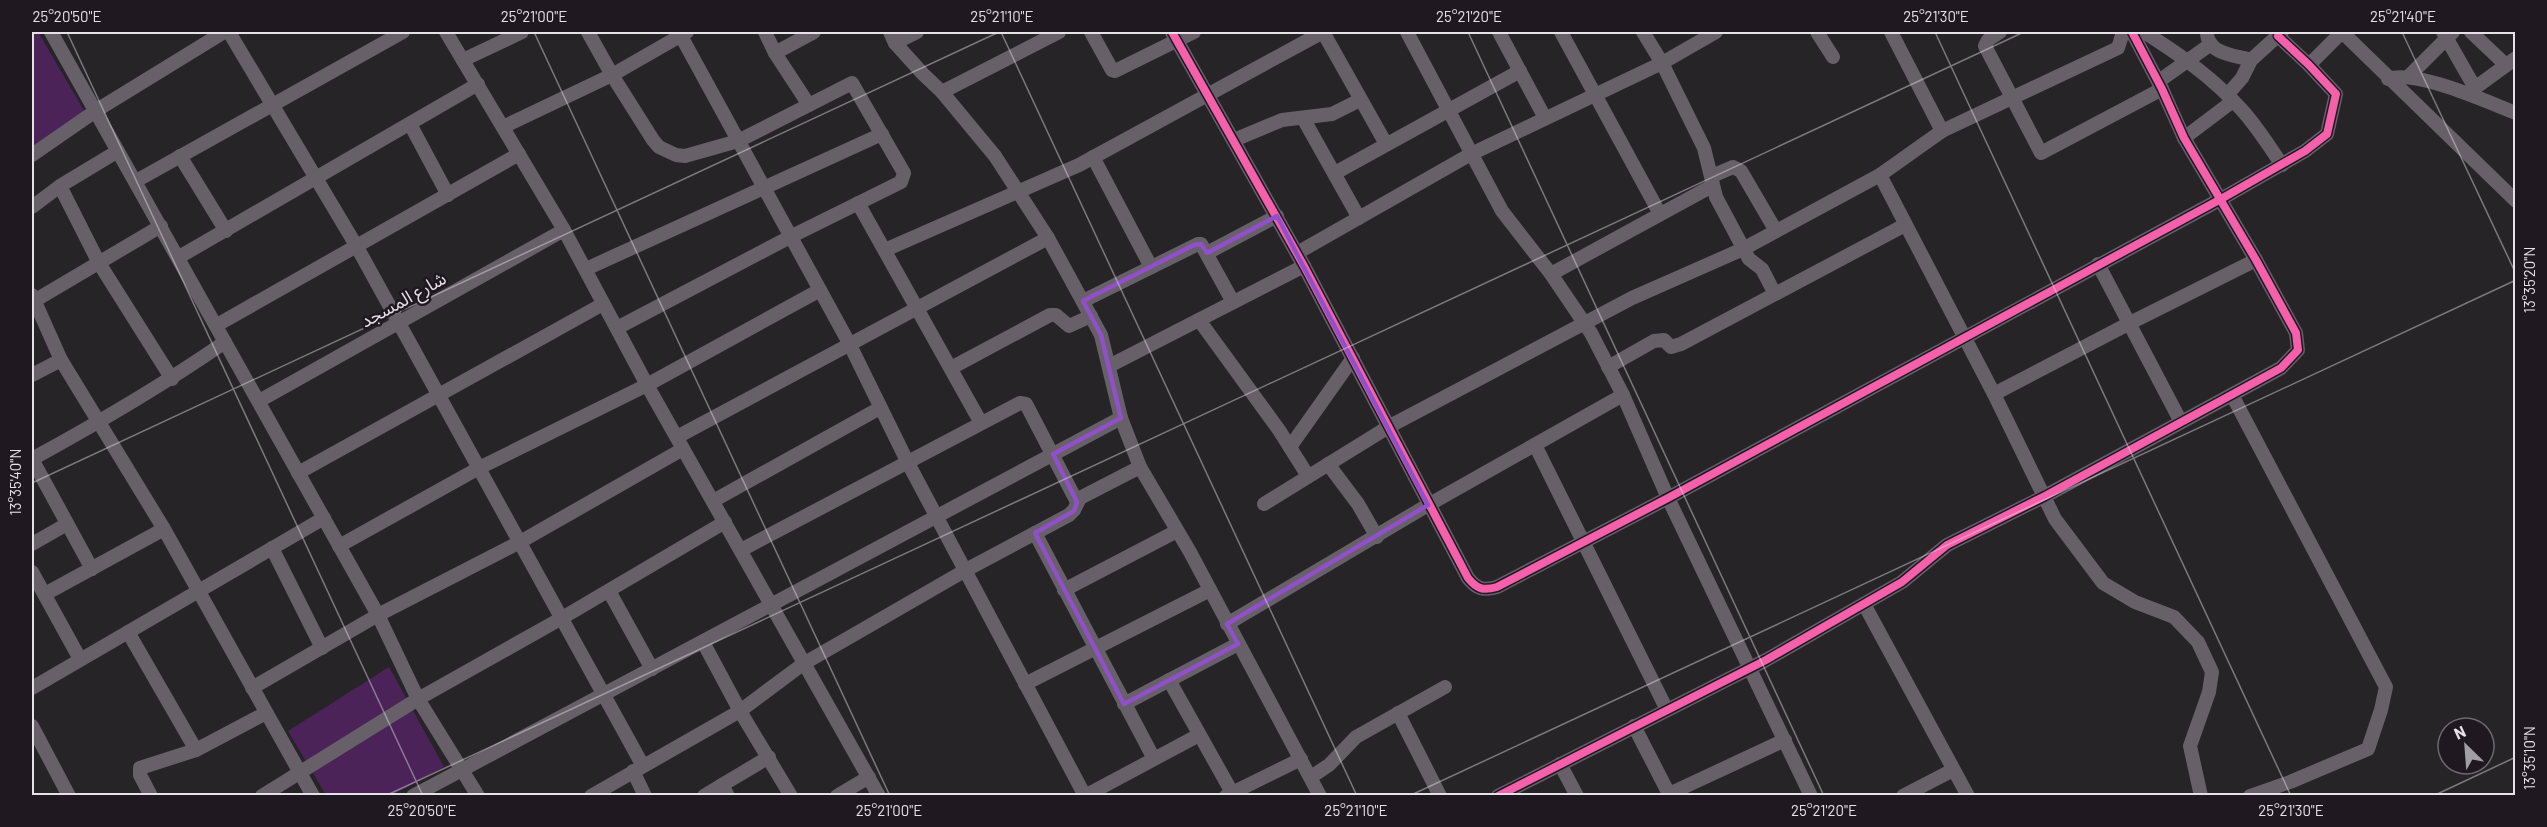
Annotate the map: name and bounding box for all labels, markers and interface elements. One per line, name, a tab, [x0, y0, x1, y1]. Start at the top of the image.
text: 25°20'50"E	[32, 7, 102, 25]
text: 25°21'00"E	[501, 7, 567, 25]
text: 25°21'10"E	[970, 7, 1034, 25]
text: 25°21'20"E	[1436, 7, 1502, 25]
text: 25°21'30"E	[1903, 7, 1969, 25]
text: 25°21'40"E	[2370, 7, 2436, 25]
text: 13°35'20"N	[2520, 247, 2538, 313]
street label: شارع المسجد	[356, 266, 452, 335]
text: 13°35'40"N	[6, 449, 24, 515]
north arrow	[2436, 716, 2496, 776]
text: N	[2451, 721, 2468, 743]
text: 13°35'10"N	[2520, 726, 2538, 790]
text: 25°20'50"E	[387, 801, 457, 819]
text: 25°21'00"E	[856, 801, 922, 819]
text: 25°21'10"E	[1324, 801, 1388, 819]
text: 25°21'20"E	[1791, 801, 1857, 819]
text: 25°21'30"E	[2258, 801, 2324, 819]

